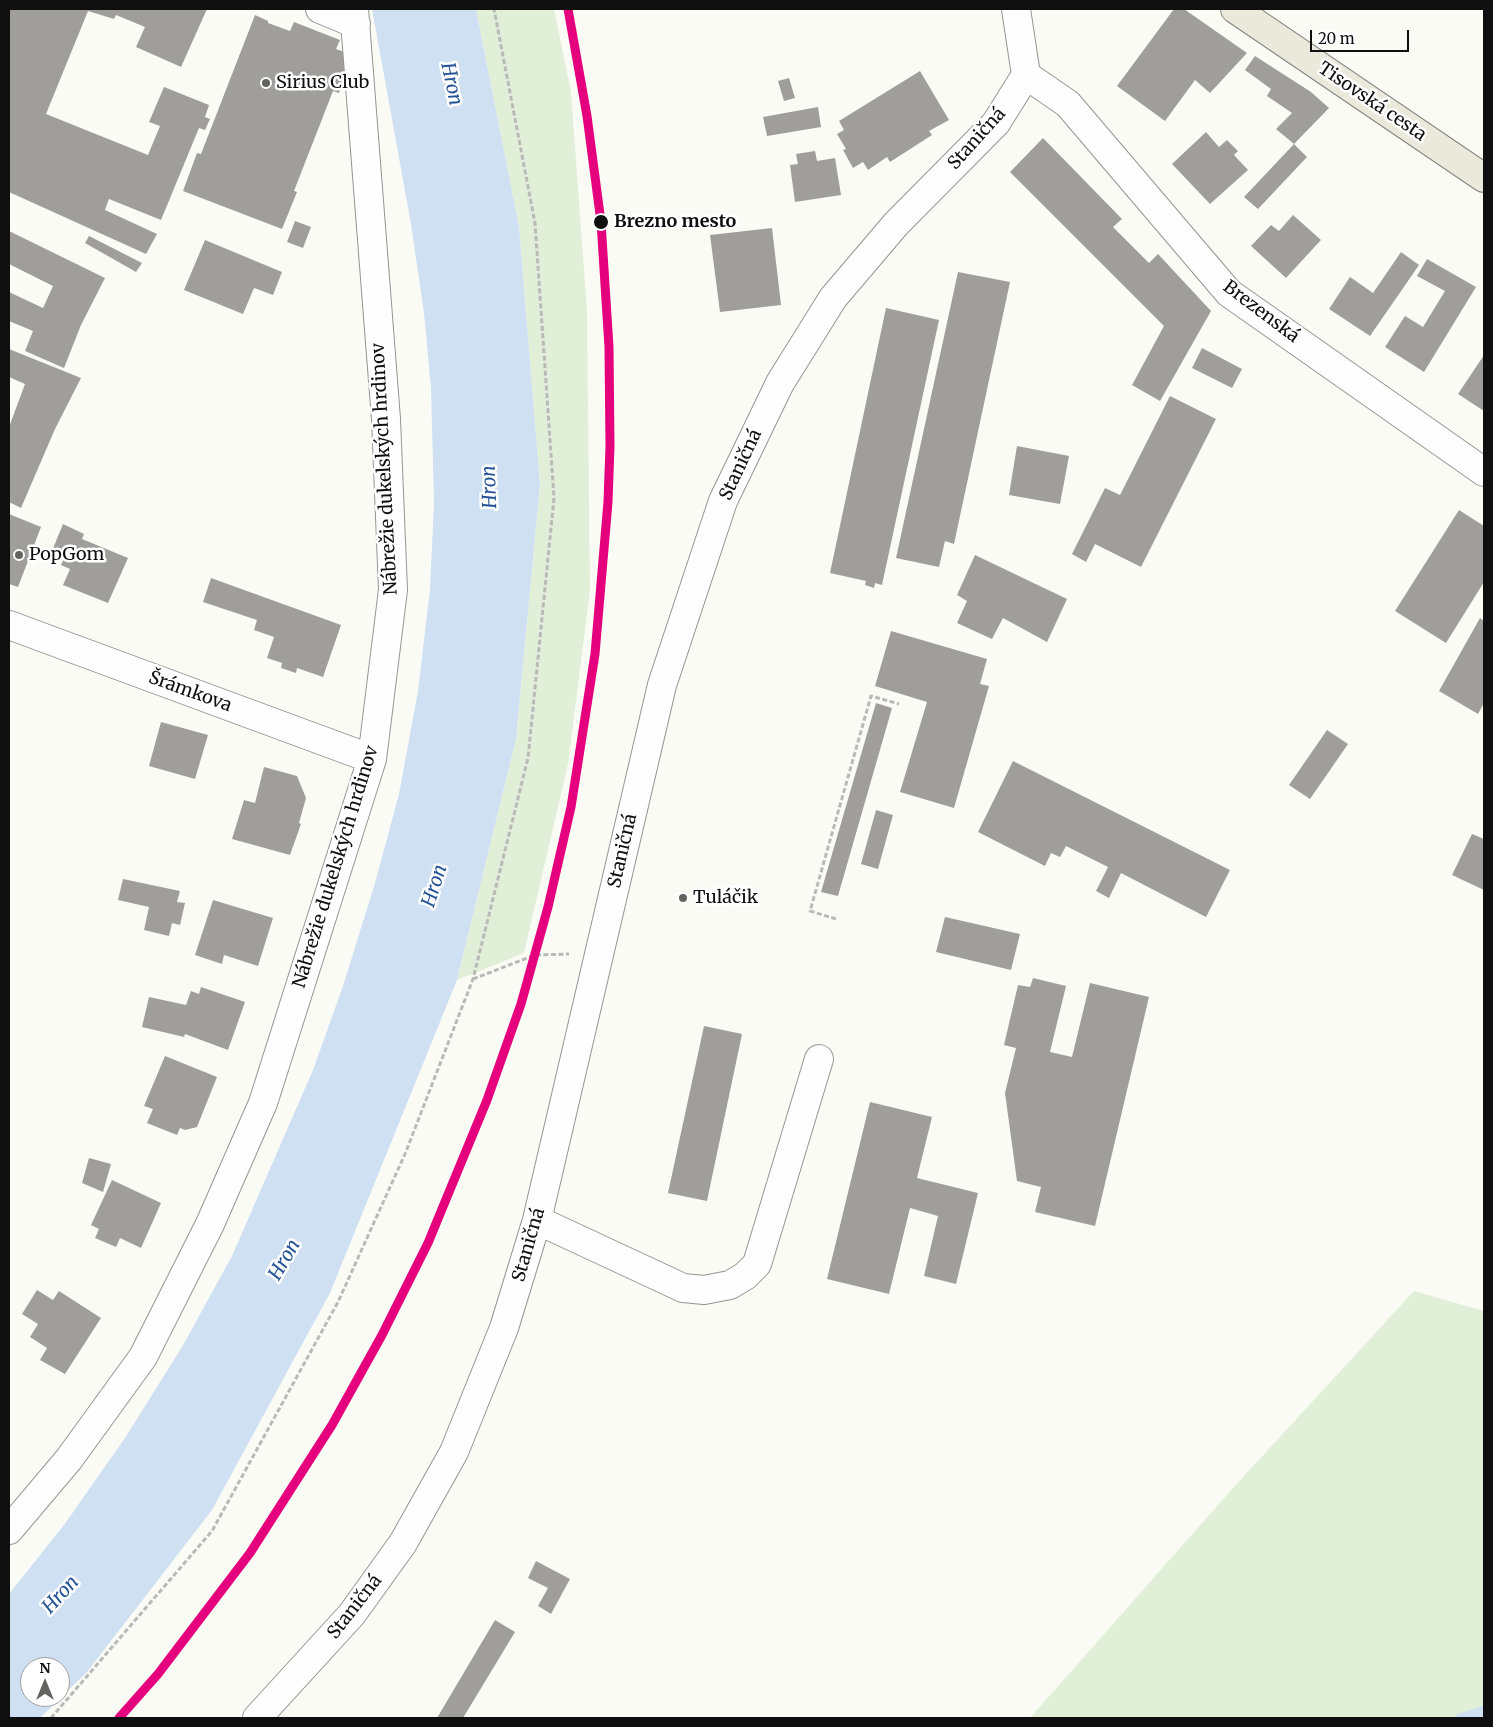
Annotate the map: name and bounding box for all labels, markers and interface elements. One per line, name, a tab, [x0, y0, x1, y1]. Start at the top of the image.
scale bar	[1313, 20, 1412, 52]
text: 20 m	[1318, 29, 1355, 48]
street label: Tisovská cesta	[1314, 58, 1430, 146]
water label: Hron	[435, 61, 467, 107]
place label: Sirius Club	[276, 72, 369, 94]
marker: Sirius Club	[260, 77, 272, 89]
street label: Staničná	[944, 104, 1010, 174]
place label: Brezno mesto	[614, 211, 736, 233]
marker: Brezno mesto	[592, 213, 610, 231]
street label: Brezenská	[1219, 276, 1303, 348]
street label: Nábrežie dukelských hrdinov	[368, 343, 402, 595]
street label: Staničná	[715, 426, 767, 504]
water label: Hron	[478, 465, 502, 509]
place label: PopGom	[29, 544, 104, 566]
marker: PopGom	[13, 549, 25, 561]
street label: Šrámkova	[145, 667, 235, 717]
street label: Nábrežie dukelských hrdinov	[289, 743, 383, 991]
street label: Staničná	[604, 812, 642, 890]
water label: Hron	[417, 862, 453, 910]
place label: Tuláčik	[693, 887, 758, 909]
marker: Tuláčik	[677, 892, 689, 904]
street label: Staničná	[508, 1206, 550, 1284]
water label: Hron	[264, 1236, 306, 1284]
water label: Hron	[38, 1571, 84, 1619]
street label: Staničná	[323, 1571, 387, 1643]
north arrow	[20, 1657, 70, 1707]
text: N	[39, 1659, 51, 1677]

